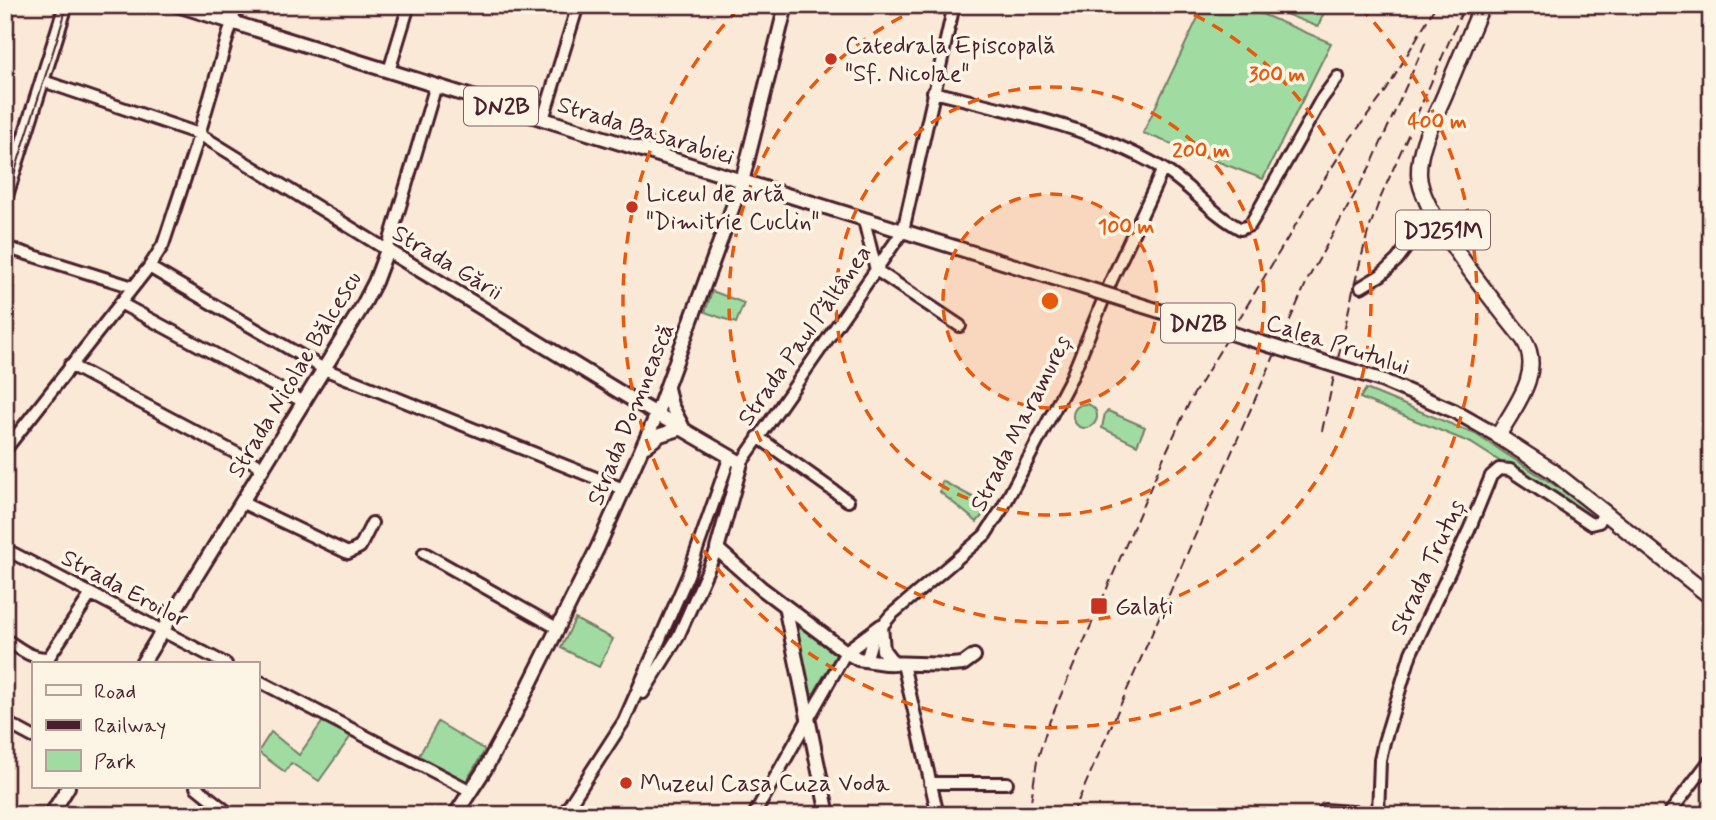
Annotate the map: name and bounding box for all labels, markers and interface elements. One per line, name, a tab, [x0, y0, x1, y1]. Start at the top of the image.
place label: Catedrala Episcopală "Sf. Nicolae"	[845, 31, 1056, 90]
marker: Catedrala Episcopală "Sf. Nicolae"	[823, 51, 839, 67]
text: 300 m	[1249, 61, 1306, 89]
road number: DN2B	[464, 86, 538, 125]
street label: Strada Basarabiei	[553, 90, 738, 173]
text: 400 m	[1407, 108, 1467, 136]
text: 200 m	[1172, 137, 1230, 165]
place label: Liceul de artă "Dimitrie Cuclin"	[646, 179, 819, 238]
marker: Liceul de artă "Dimitrie Cuclin"	[624, 199, 640, 215]
road number: DJ251M	[1396, 210, 1490, 249]
text: 100 m	[1098, 213, 1154, 241]
street label: Strada Gării	[386, 218, 508, 308]
street label: Strada Paul Păltânea	[731, 239, 879, 432]
street label: Strada Nicolae Bălcescu	[221, 266, 369, 484]
centre of rings	[1038, 289, 1062, 313]
road number: DN2B	[1161, 304, 1235, 342]
street label: Calea Prutului	[1262, 308, 1413, 383]
street label: Strada Domnească	[581, 319, 682, 510]
street label: Strada Maramureș	[964, 330, 1079, 517]
street label: Strada Trutuș	[1384, 495, 1473, 640]
street label: Strada Eroilor	[56, 543, 193, 636]
place label: Galați	[1115, 592, 1173, 623]
marker: Galați	[1089, 596, 1109, 616]
legend	[32, 662, 259, 788]
text: Road	[94, 678, 136, 706]
text: Railway	[94, 712, 166, 740]
text: Park	[94, 748, 136, 776]
place label: Muzeul Casa Cuza Voda	[640, 769, 890, 800]
marker: Muzeul Casa Cuza Voda	[618, 775, 634, 791]

